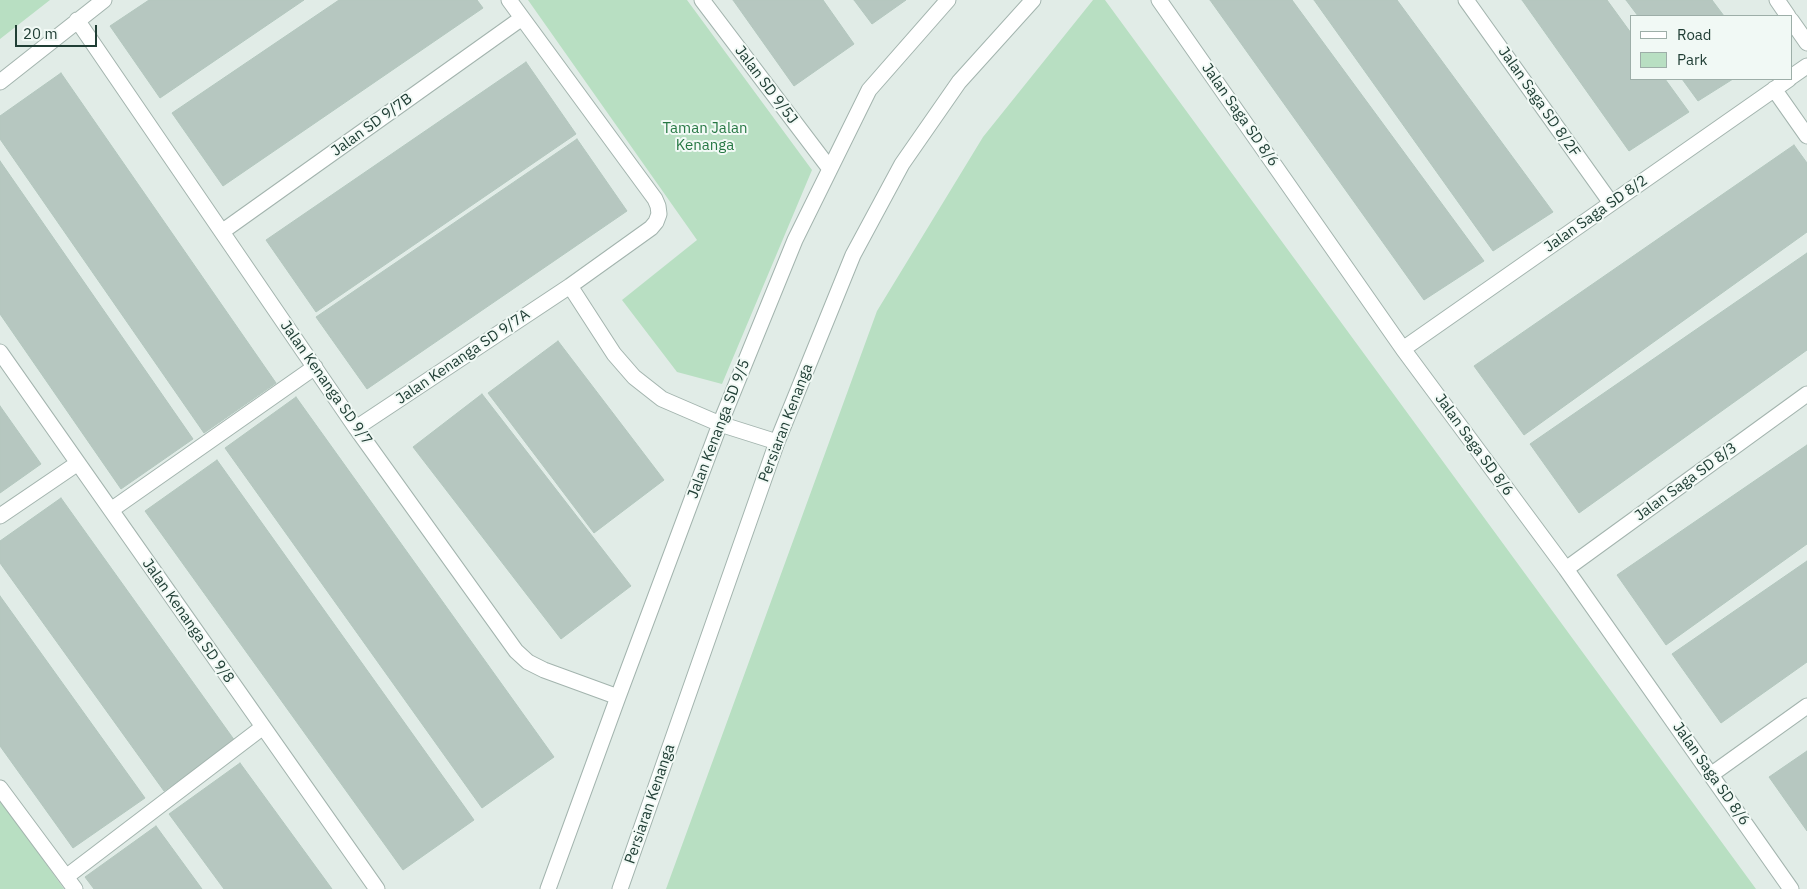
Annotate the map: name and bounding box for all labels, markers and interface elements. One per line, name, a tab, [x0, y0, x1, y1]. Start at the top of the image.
scale bar	[18, 15, 100, 47]
legend	[1630, 15, 1792, 80]
text: 20 m	[23, 24, 58, 43]
text: Road	[1677, 25, 1712, 44]
street label: Jalan SD 9/5J	[731, 42, 801, 128]
street label: Jalan Saga SD 8/2F	[1494, 43, 1584, 161]
text: Park	[1677, 50, 1707, 69]
street label: Jalan Saga SD 8/6	[1198, 60, 1282, 170]
street label: Jalan SD 9/7B	[328, 90, 416, 160]
park label: Taman Jalan Kenanga	[663, 120, 747, 155]
street label: Jalan Saga SD 8/2	[1541, 172, 1651, 256]
street label: Jalan Kenanga SD 9/7A	[393, 306, 533, 408]
street label: Jalan Kenanga SD 9/7	[276, 317, 376, 449]
street label: Jalan Kenanga SD 9/5	[684, 357, 754, 501]
street label: Persiaran Kenanga	[755, 361, 817, 485]
street label: Jalan Saga SD 8/6	[1431, 390, 1517, 500]
street label: Jalan Saga SD 8/3	[1631, 439, 1741, 525]
street label: Jalan Kenanga SD 9/8	[138, 555, 238, 687]
street label: Jalan Saga SD 8/6	[1669, 719, 1753, 829]
street label: Persiaran Kenanga	[621, 742, 679, 866]

